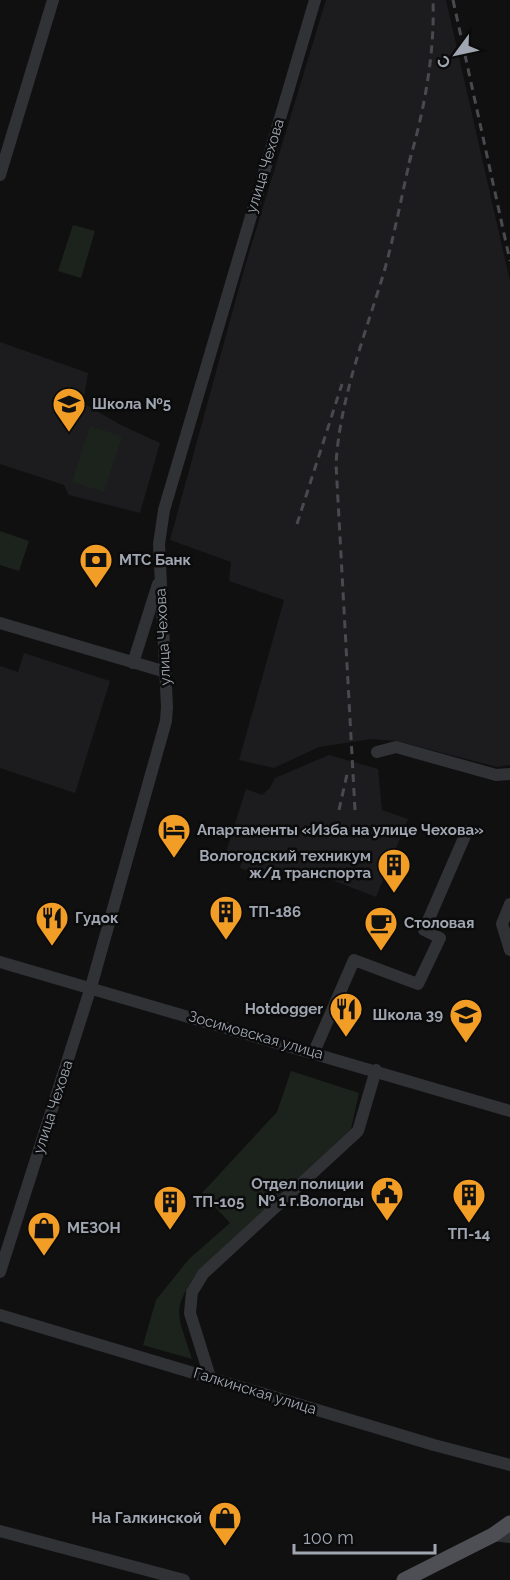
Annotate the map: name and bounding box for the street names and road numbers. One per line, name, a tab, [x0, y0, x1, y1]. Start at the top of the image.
street label: улица Чехова	[242, 117, 288, 215]
street label: улица Чехова	[151, 588, 175, 686]
street label: Зосимовская улица	[186, 1007, 326, 1063]
street label: улица Чехова	[29, 1058, 77, 1156]
street label: Галкинская улица	[191, 1364, 319, 1418]

